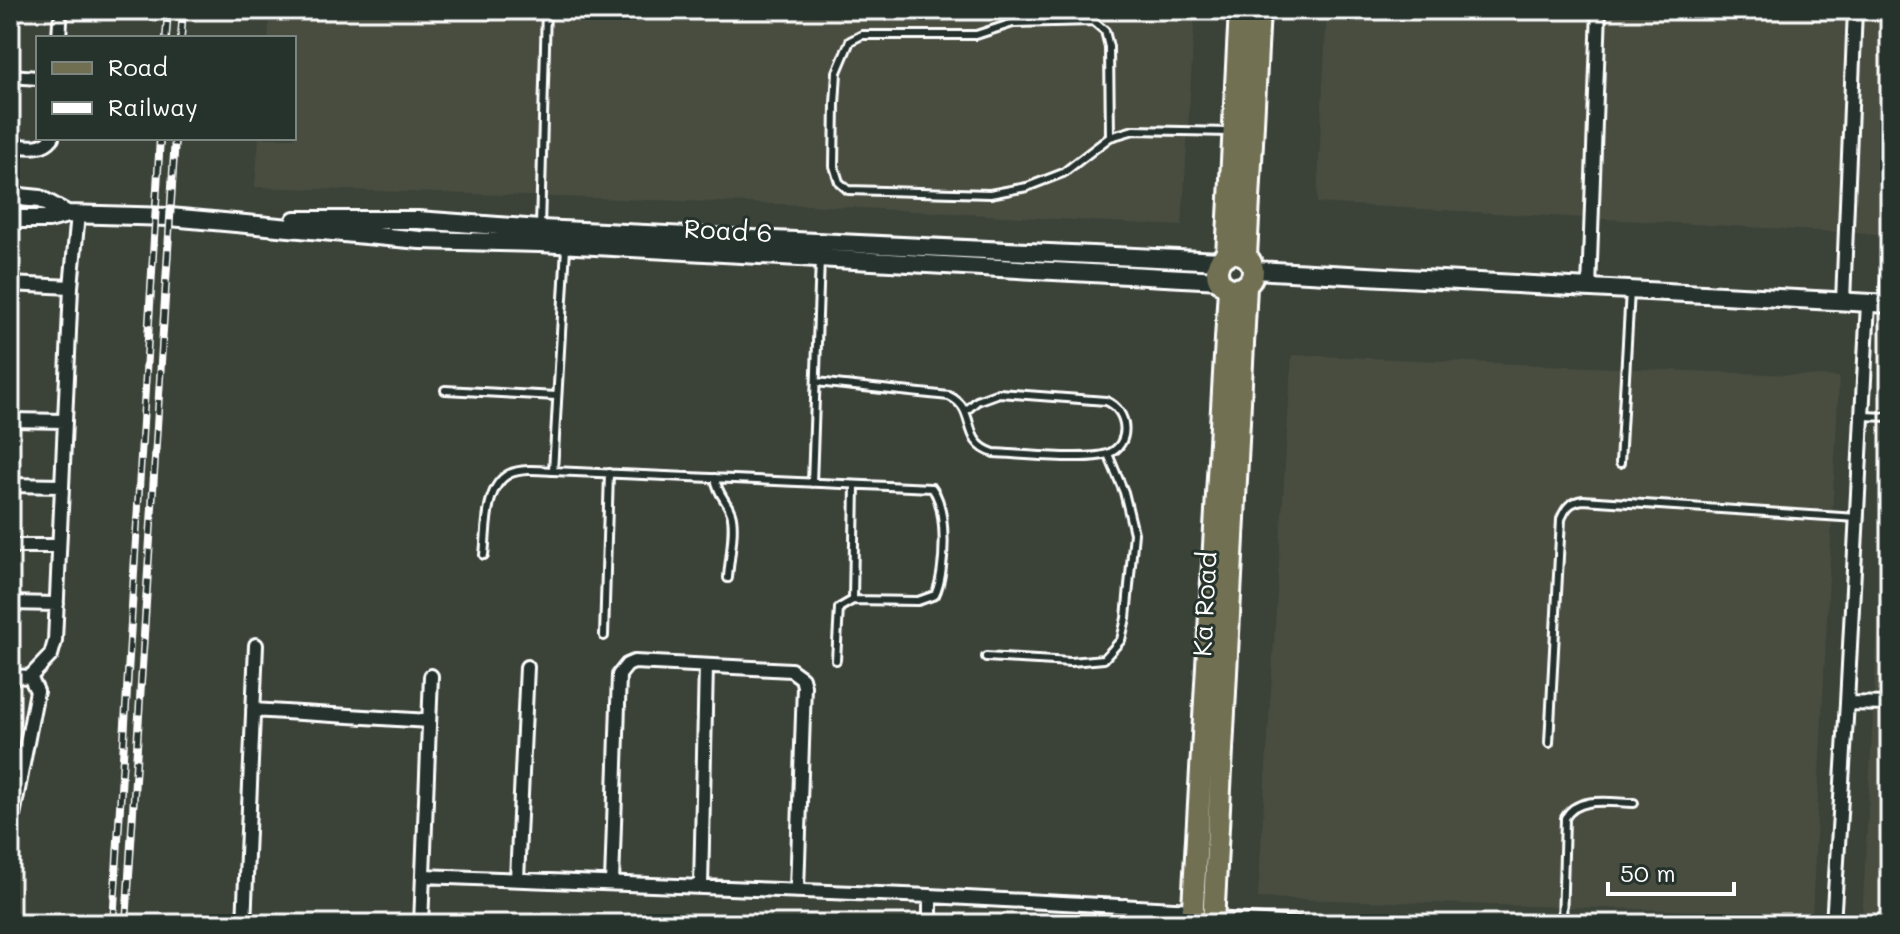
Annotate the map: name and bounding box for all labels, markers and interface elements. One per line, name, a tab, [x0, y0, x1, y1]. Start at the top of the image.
legend	[36, 36, 296, 140]
text: Road	[108, 51, 168, 82]
text: Railway	[108, 91, 198, 122]
street label: Road 6	[683, 211, 773, 249]
street label: Ka Road	[1184, 551, 1224, 657]
scale bar	[1608, 846, 1734, 896]
text: 50 m	[1620, 857, 1676, 888]

